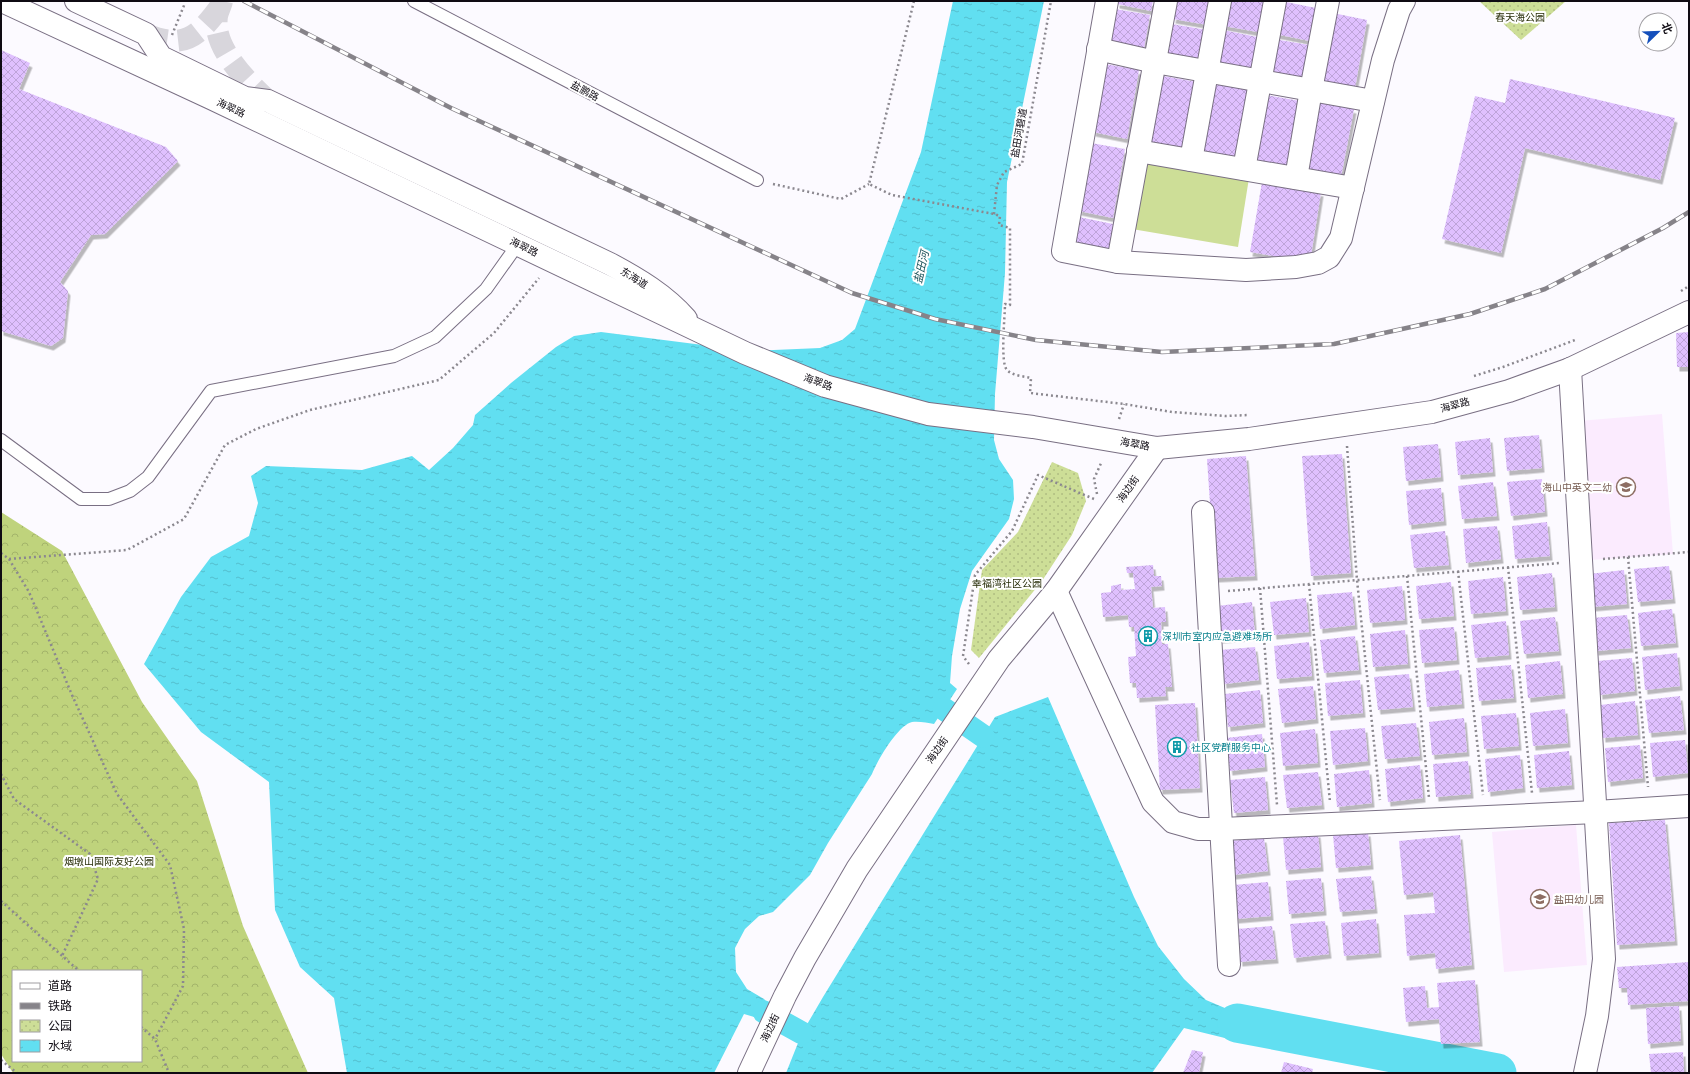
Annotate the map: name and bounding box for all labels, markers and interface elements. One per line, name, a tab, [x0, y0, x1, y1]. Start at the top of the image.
park label: 春天海公园	[1495, 10, 1545, 25]
north arrow	[1638, 12, 1678, 52]
text: 北	[1658, 20, 1677, 36]
street label: 盐鹏路	[568, 77, 602, 105]
street label: 海翠路	[214, 95, 248, 121]
street label: 盐田河碧道	[1007, 107, 1031, 159]
street label: 海翠路	[507, 234, 541, 260]
water label: 盐田河	[909, 247, 933, 285]
street label: 东海道	[617, 264, 651, 292]
street label: 海翠路	[801, 370, 835, 394]
street label: 海翠路	[1439, 394, 1471, 416]
street label: 海翠路	[1119, 434, 1151, 454]
street label: 海边街	[1113, 472, 1143, 506]
school or university icon: 海山中英文二幼	[1615, 476, 1637, 498]
place label: 海山中英文二幼	[1542, 480, 1612, 495]
park label: 幸福湾社区公园	[972, 576, 1042, 591]
building icon: 深圳市室内应急避难场所	[1137, 625, 1159, 647]
place label: 深圳市室内应急避难场所	[1162, 629, 1272, 644]
street label: 海边街	[922, 733, 952, 767]
building icon: 社区党群服务中心	[1166, 736, 1188, 758]
place label: 社区党群服务中心	[1191, 740, 1271, 755]
park label: 烟墩山国际友好公园	[64, 854, 154, 869]
school or university icon: 盐田幼儿园	[1529, 888, 1551, 910]
place label: 盐田幼儿园	[1554, 892, 1604, 907]
legend	[12, 970, 142, 1062]
text: 道路	[48, 976, 72, 995]
text: 铁路	[48, 996, 72, 1015]
street label: 海边街	[757, 1011, 783, 1045]
text: 公园	[48, 1016, 72, 1035]
text: 水域	[48, 1036, 72, 1055]

